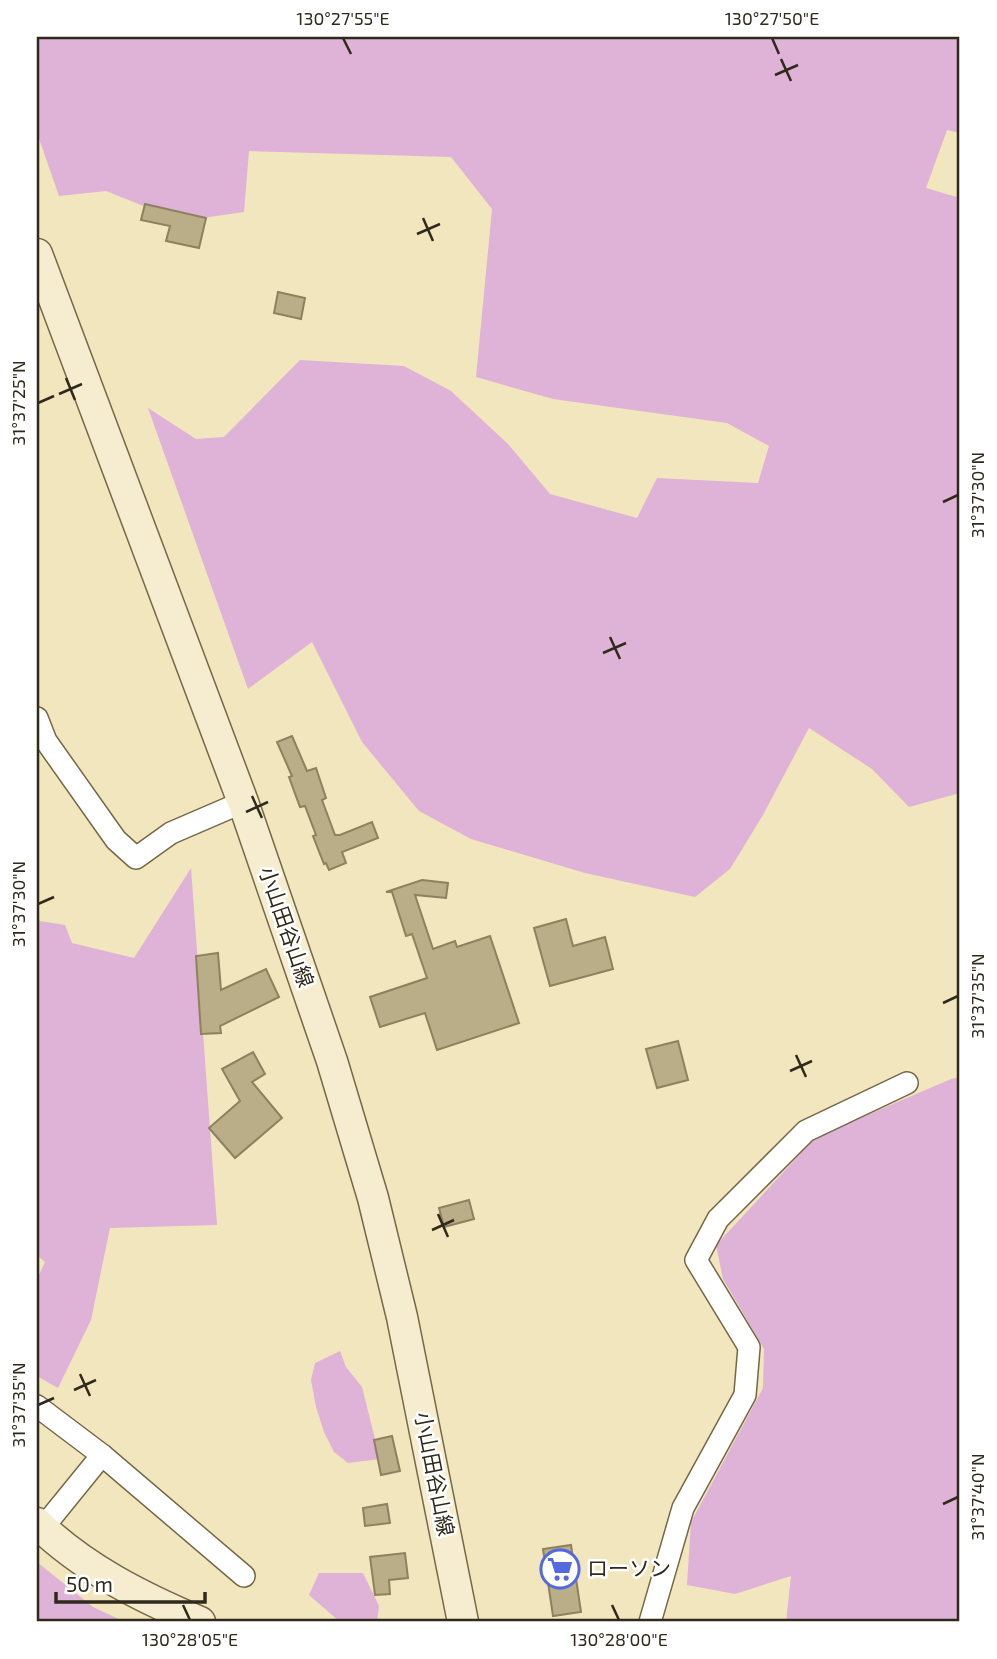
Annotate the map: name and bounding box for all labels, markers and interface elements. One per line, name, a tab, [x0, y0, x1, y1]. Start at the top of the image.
text: 130°27'55"E	[296, 7, 390, 29]
text: 130°27'50"E	[725, 7, 819, 29]
text: 31°37'25"N	[7, 360, 29, 446]
text: 31°37'30"N	[966, 452, 988, 538]
text: 31°37'30"N	[7, 861, 29, 947]
street label: 小山田谷山線	[255, 863, 320, 990]
text: 31°37'35"N	[966, 953, 988, 1039]
text: 31°37'35"N	[7, 1362, 29, 1448]
street label: 小山田谷山線	[411, 1409, 460, 1538]
text: 31°37'40"N	[966, 1453, 988, 1541]
supermarket icon: ローソン	[539, 1548, 581, 1590]
place label: ローソン	[587, 1555, 671, 1580]
scale bar	[56, 1561, 205, 1605]
text: 50 m	[66, 1571, 113, 1596]
text: 130°28'05"E	[142, 1628, 238, 1650]
text: 130°28'00"E	[570, 1628, 668, 1650]

